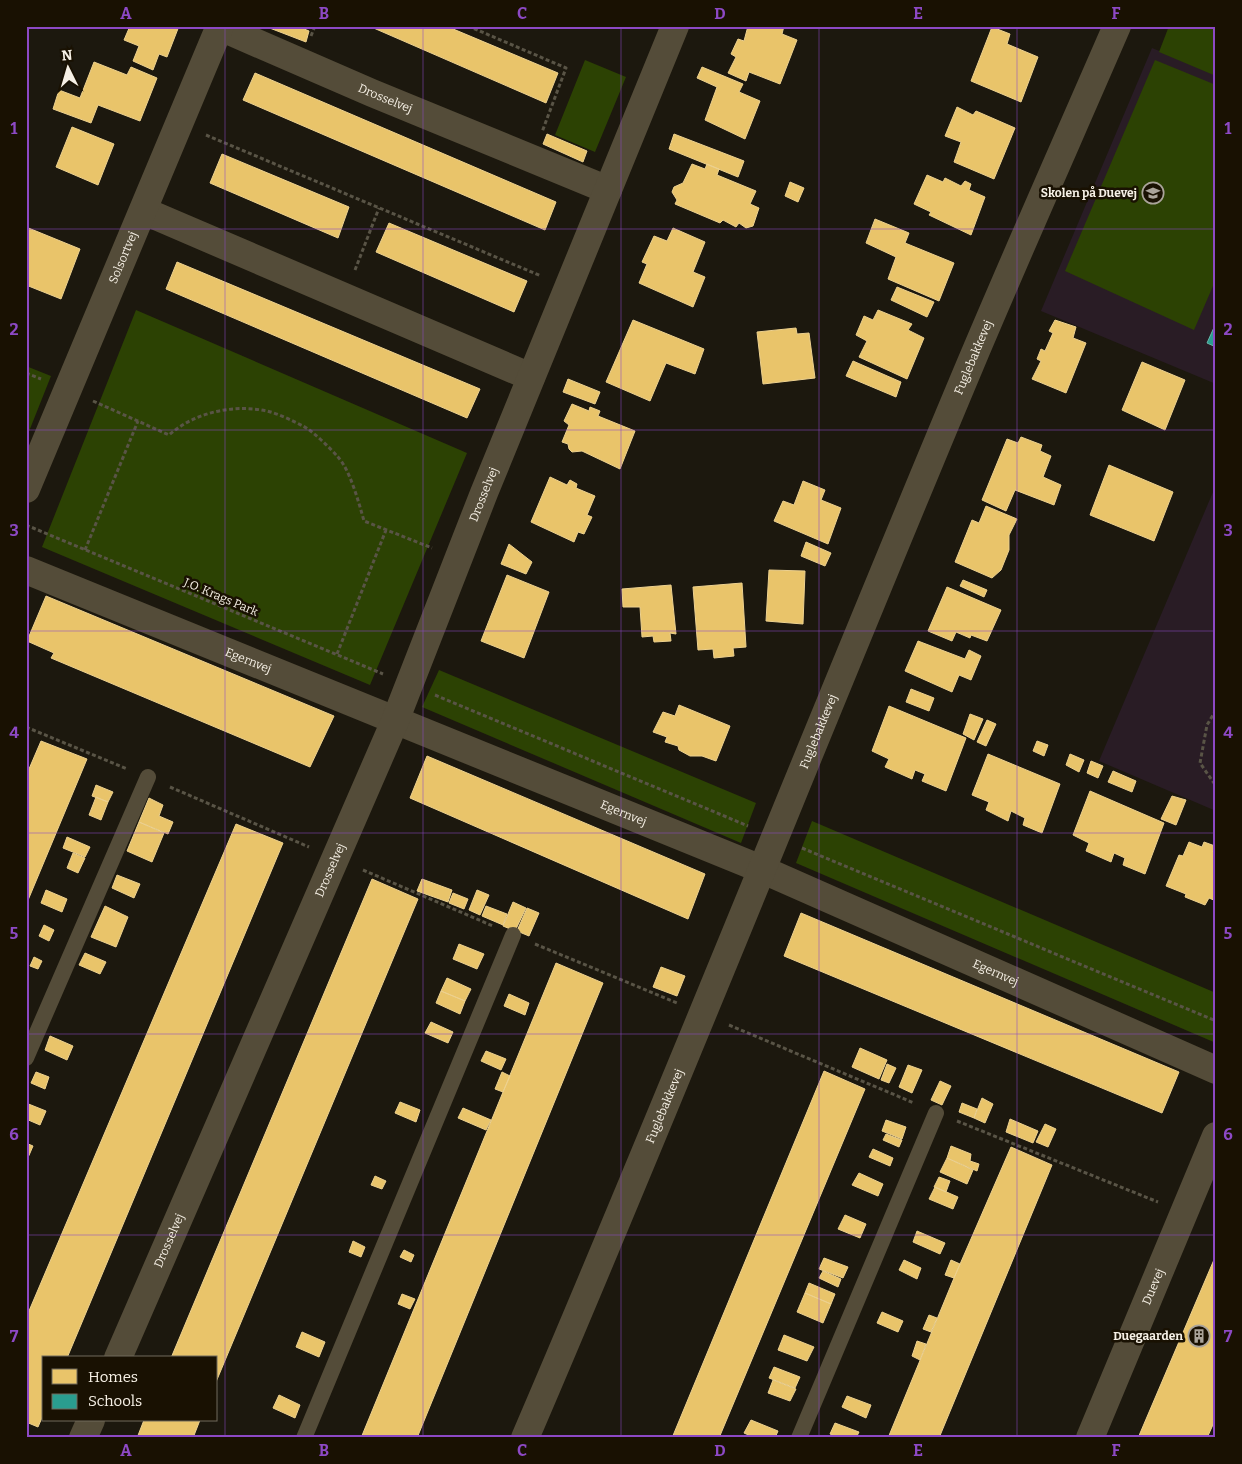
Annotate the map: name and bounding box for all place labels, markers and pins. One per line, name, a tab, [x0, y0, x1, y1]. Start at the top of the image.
school or university icon: Skolen på Duevej	[1141, 181, 1165, 205]
place label: Skolen på Duevej	[1041, 186, 1137, 201]
building icon: Duegaarden	[1187, 1324, 1211, 1348]
place label: Duegaarden	[1113, 1329, 1183, 1343]

